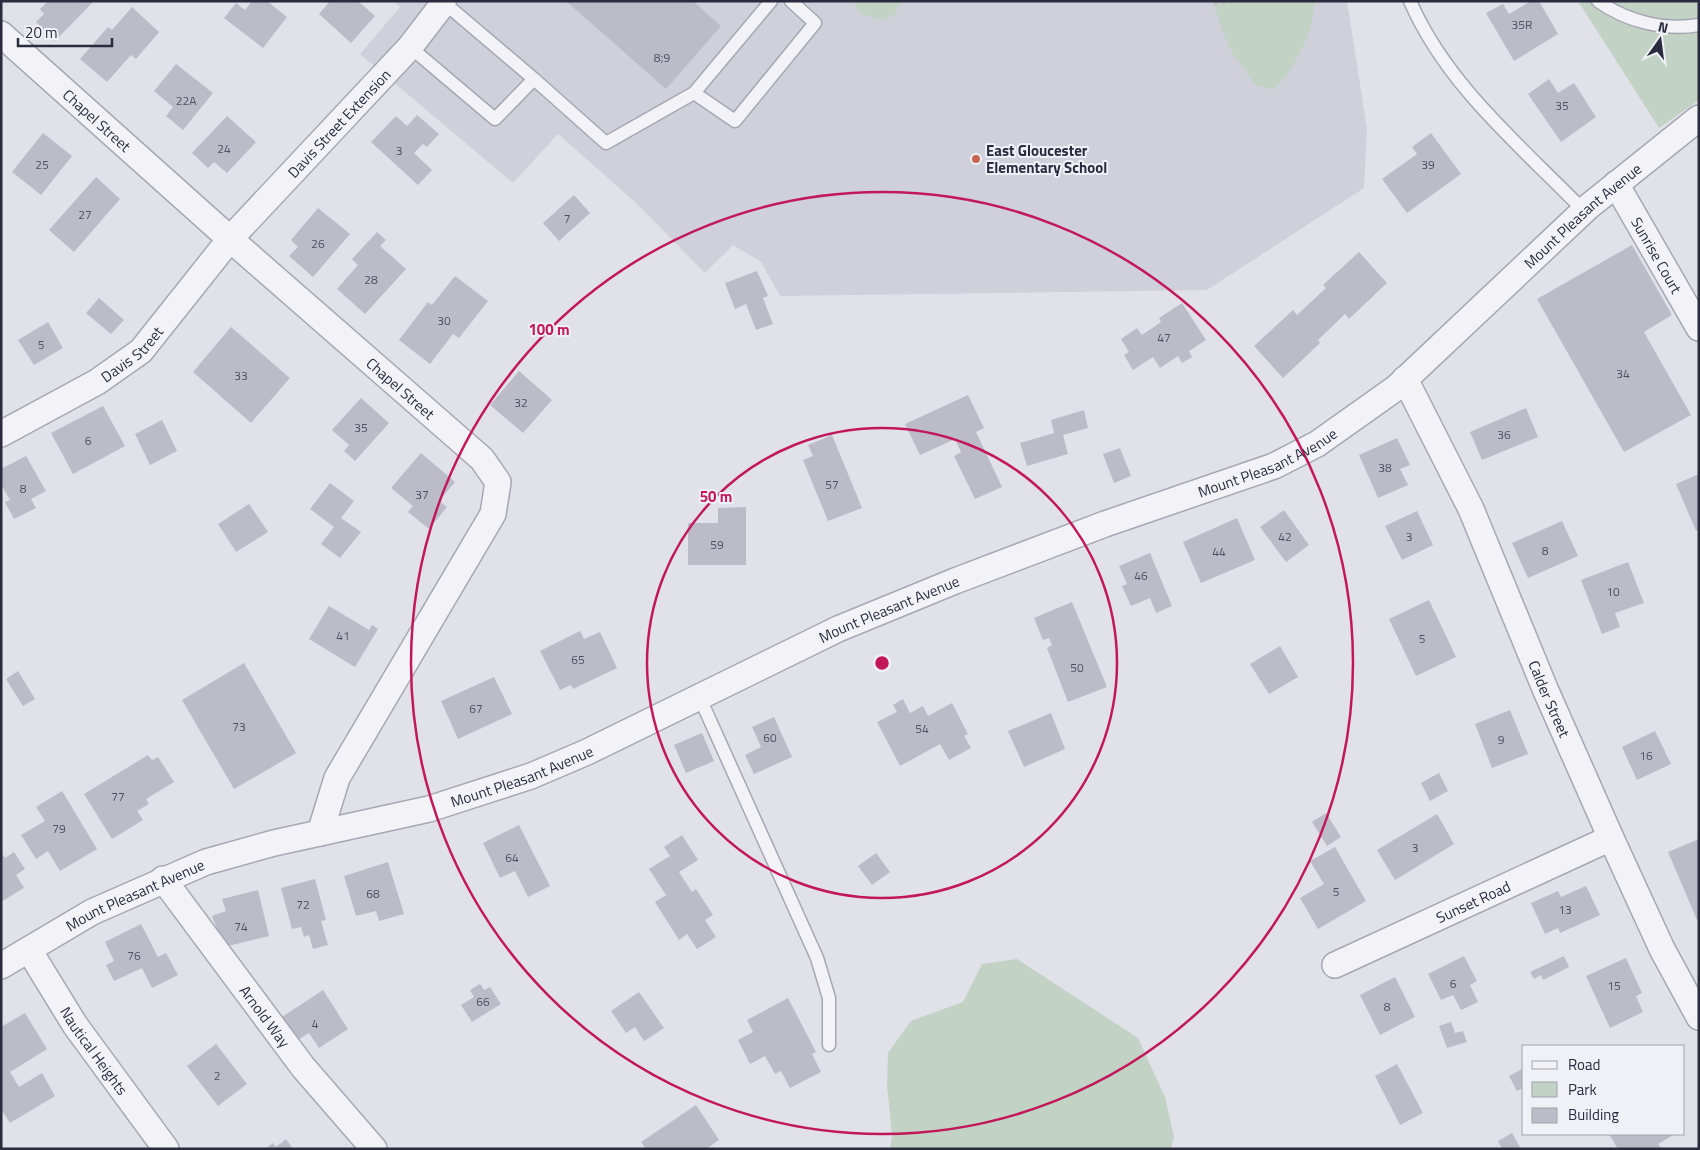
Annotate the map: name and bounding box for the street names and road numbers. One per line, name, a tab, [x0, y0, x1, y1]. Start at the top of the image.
street label: Davis Street Extension	[282, 63, 396, 183]
street label: Chapel Street	[58, 83, 137, 157]
street label: Mount Pleasant Avenue	[1518, 157, 1646, 274]
street label: Sunrise Court	[1626, 213, 1688, 298]
street label: Davis Street	[96, 320, 169, 388]
street label: Chapel Street	[361, 352, 441, 425]
street label: Mount Pleasant Avenue	[1194, 422, 1342, 503]
street label: Mount Pleasant Avenue	[815, 569, 963, 648]
street label: Calder Street	[1523, 656, 1577, 741]
street label: Mount Pleasant Avenue	[447, 739, 597, 813]
street label: Mount Pleasant Avenue	[61, 853, 208, 937]
street label: Sunset Road	[1432, 874, 1514, 929]
street label: Arnold Way	[234, 980, 296, 1052]
street label: Nautical Heights	[55, 1002, 134, 1100]

